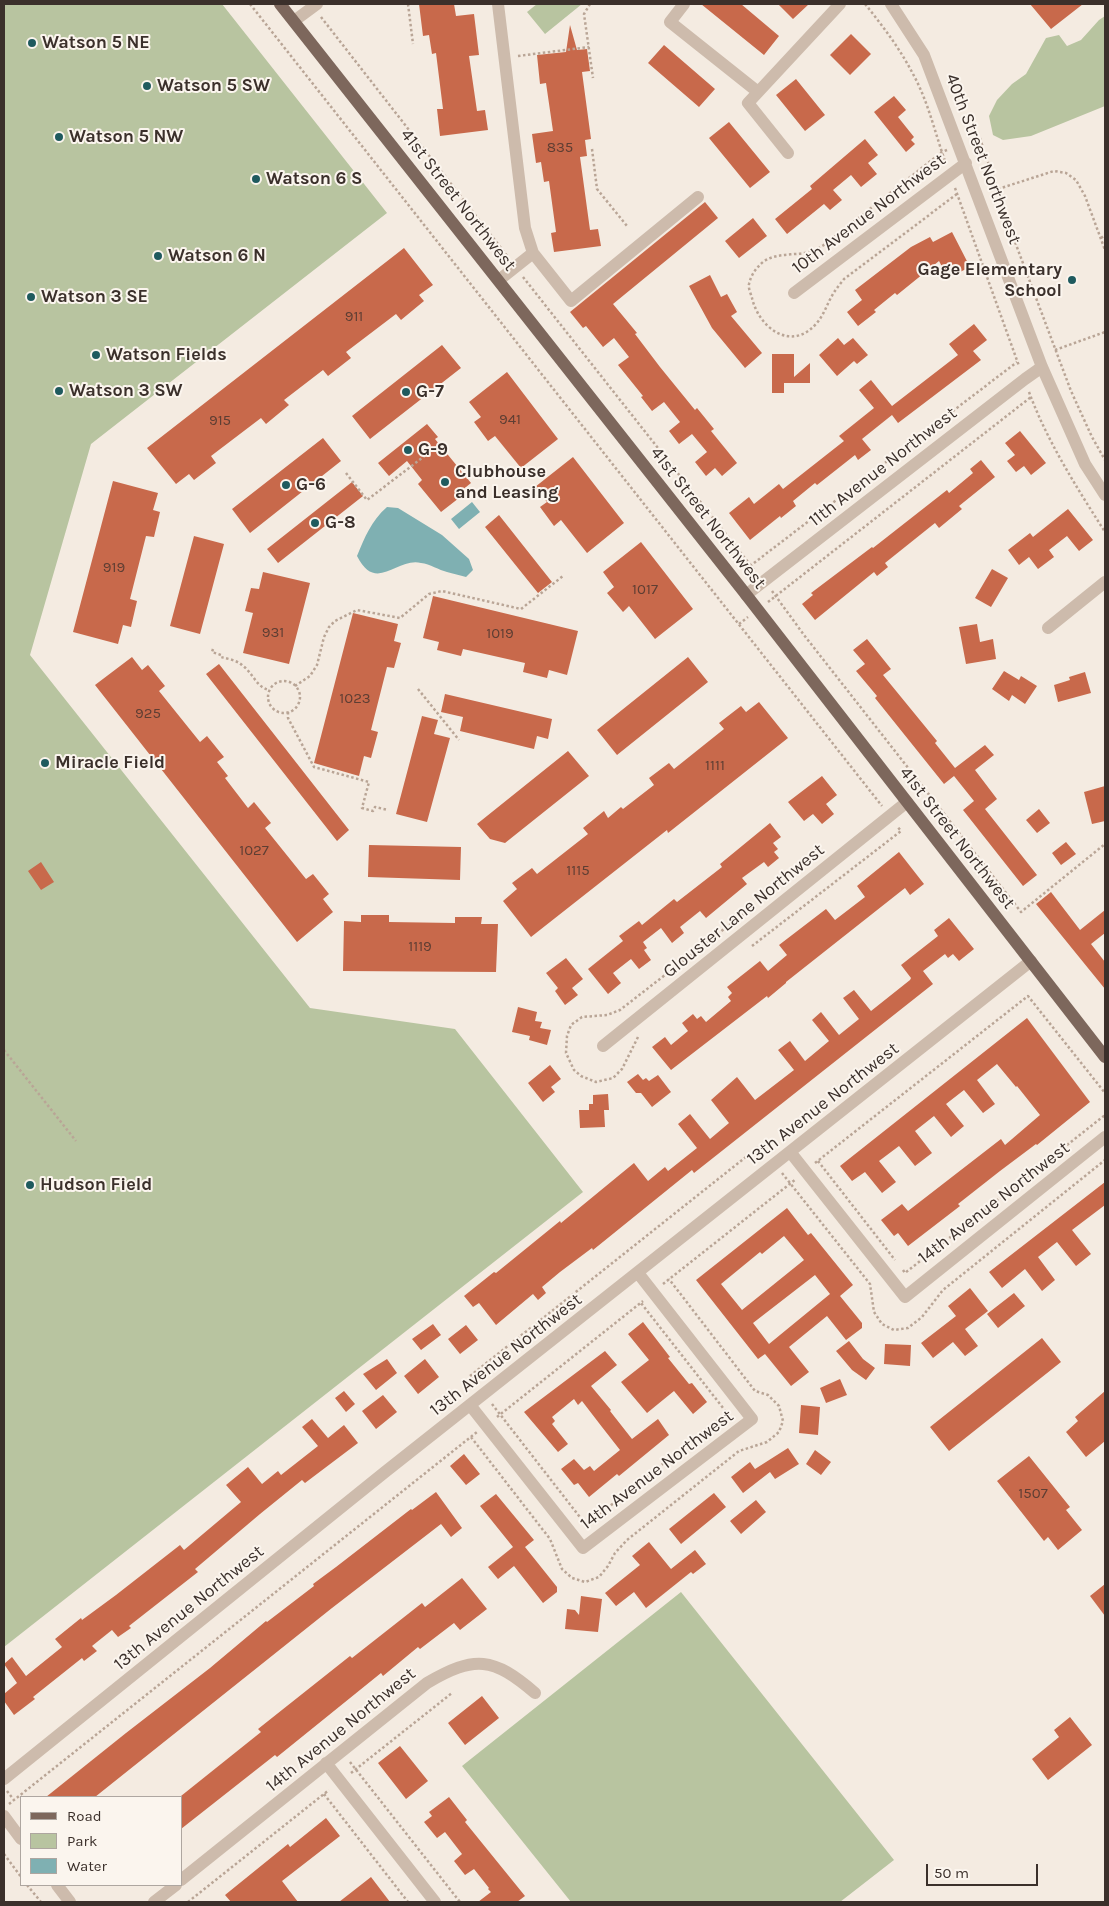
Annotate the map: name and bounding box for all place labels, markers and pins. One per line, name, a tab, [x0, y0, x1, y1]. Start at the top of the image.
place label: Watson 5 NE	[42, 32, 150, 54]
marker: Watson 5 NE	[26, 37, 38, 49]
place label: Watson 5 SW	[157, 75, 270, 97]
marker: Watson 5 SW	[141, 80, 153, 92]
place label: Watson 5 NW	[69, 126, 183, 148]
marker: Watson 5 NW	[53, 131, 65, 143]
place label: Watson 6 S	[266, 168, 362, 190]
marker: Watson 6 S	[250, 173, 262, 185]
place label: Watson 6 N	[168, 245, 266, 267]
marker: Watson 6 N	[152, 250, 164, 262]
place label: Gage Elementary School	[918, 259, 1062, 302]
marker: Gage Elementary School	[1066, 274, 1078, 286]
place label: Watson 3 SE	[41, 286, 148, 308]
marker: Watson 3 SE	[25, 291, 37, 303]
place label: Watson Fields	[106, 344, 227, 366]
marker: Watson Fields	[90, 349, 102, 361]
place label: Watson 3 SW	[69, 380, 183, 402]
place label: G-7	[416, 381, 444, 403]
marker: Watson 3 SW	[53, 385, 65, 397]
marker: G-7	[400, 386, 412, 398]
place label: G-9	[418, 439, 448, 461]
marker: G-9	[402, 444, 414, 456]
place label: Clubhouse and Leasing	[455, 461, 558, 504]
place label: G-6	[296, 474, 326, 496]
marker: Clubhouse and Leasing	[439, 476, 451, 488]
marker: G-6	[280, 479, 292, 491]
place label: G-8	[325, 512, 356, 534]
marker: G-8	[309, 517, 321, 529]
place label: Miracle Field	[55, 752, 165, 774]
marker: Miracle Field	[39, 757, 51, 769]
place label: Hudson Field	[40, 1174, 152, 1196]
marker: Hudson Field	[24, 1179, 36, 1191]

